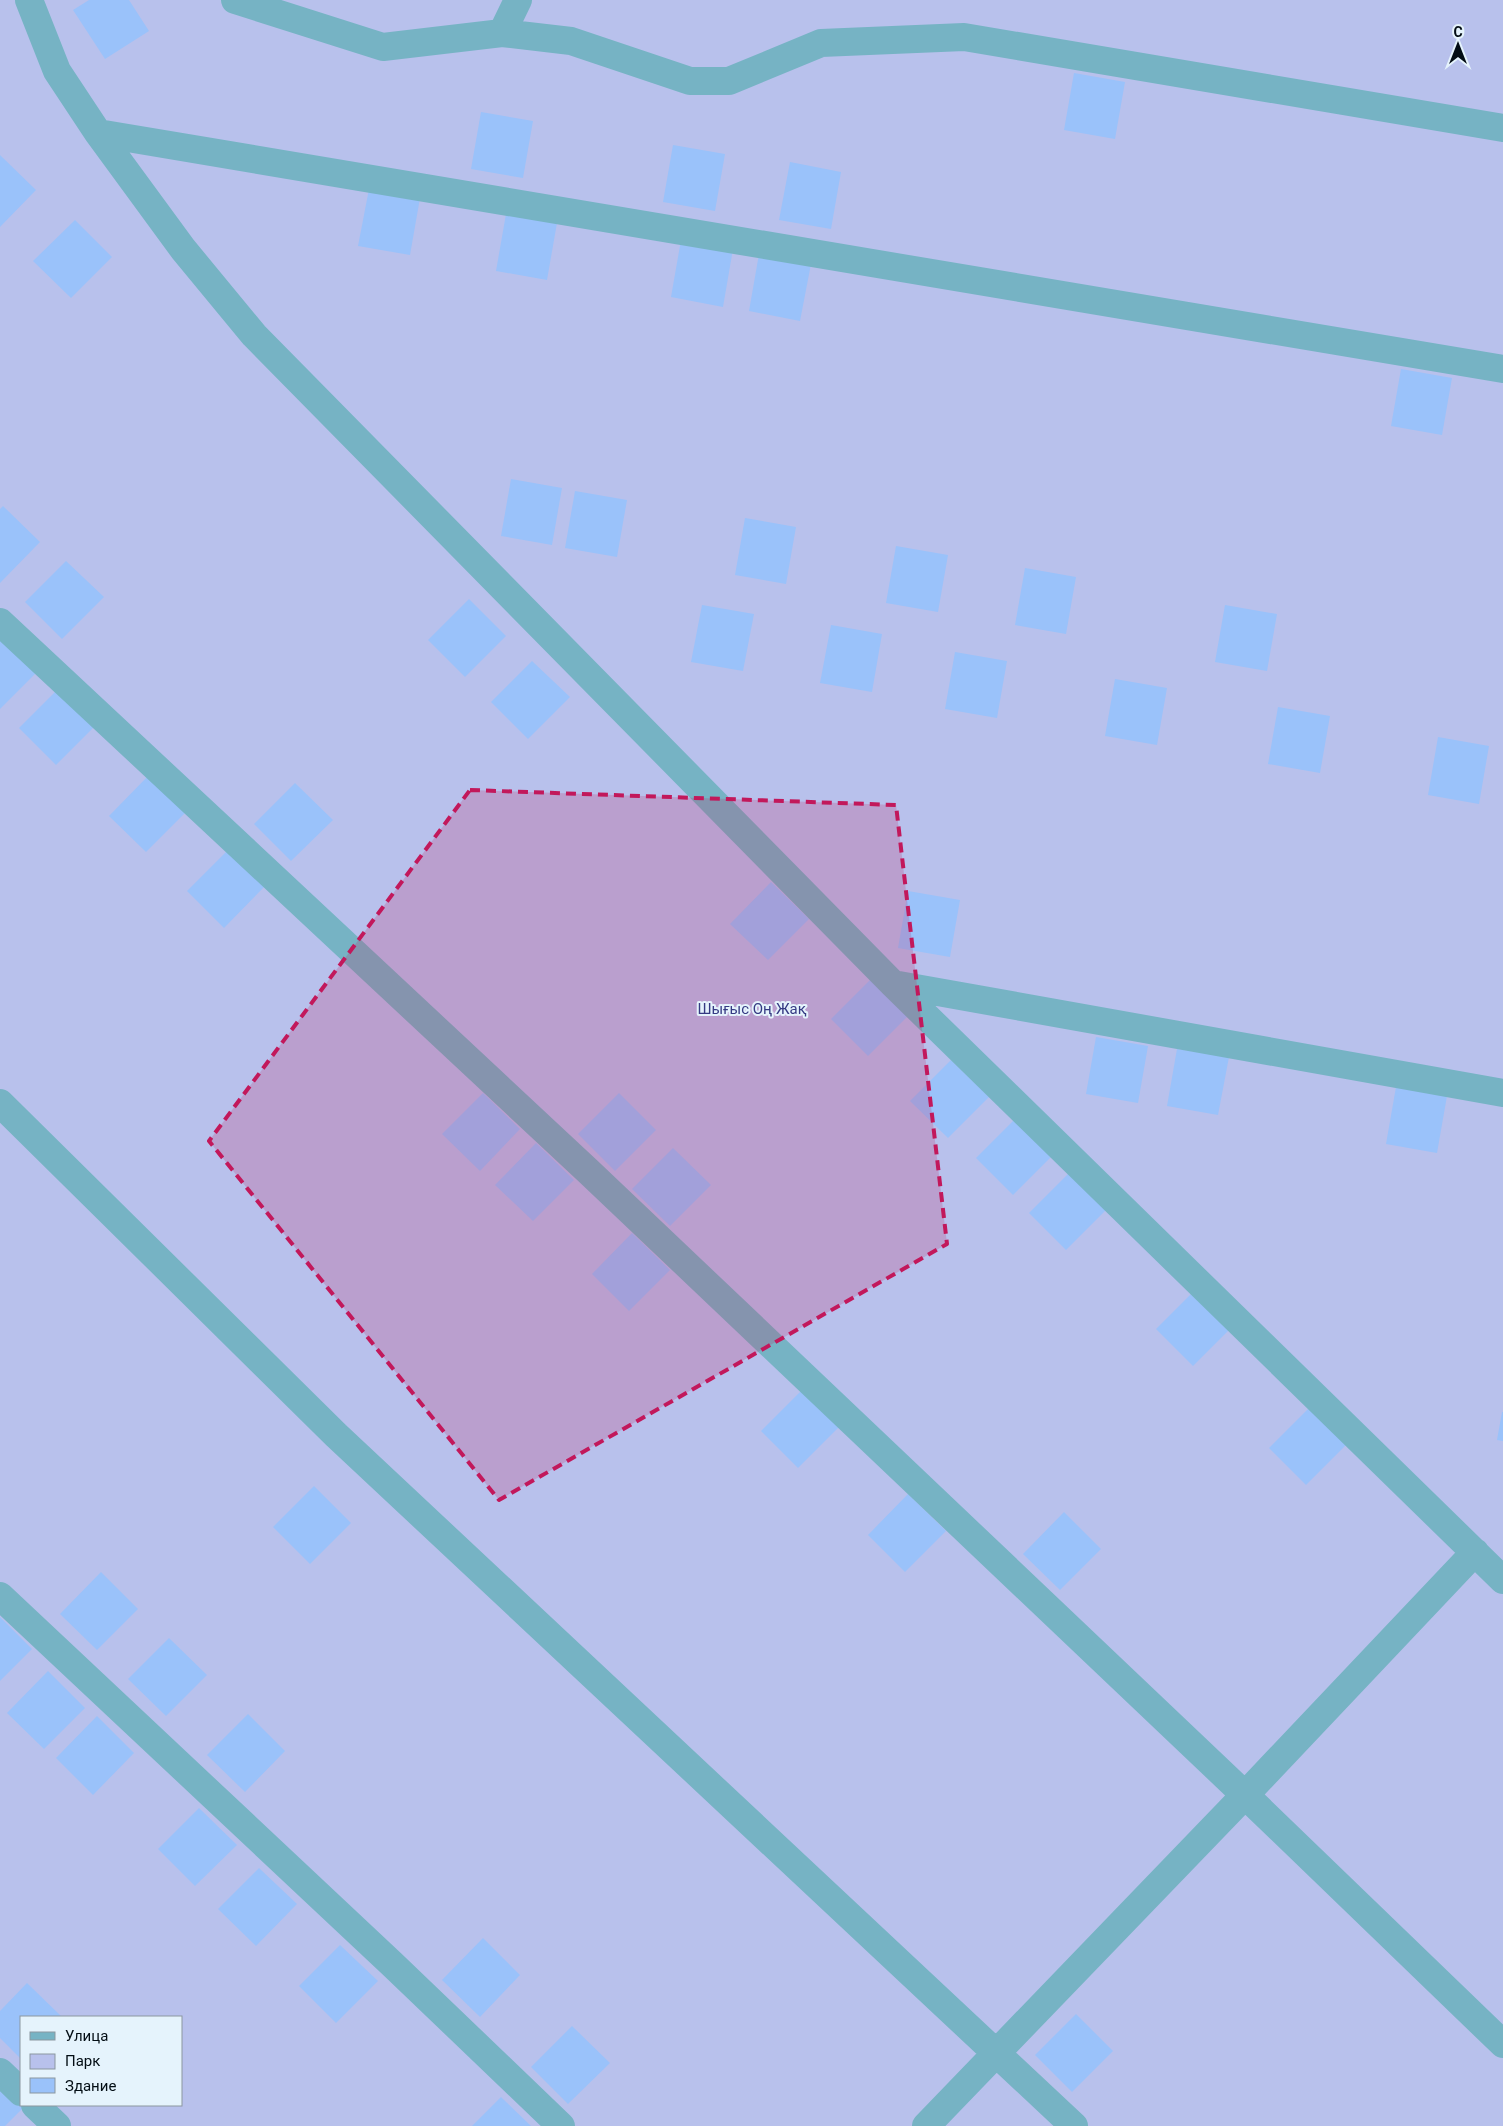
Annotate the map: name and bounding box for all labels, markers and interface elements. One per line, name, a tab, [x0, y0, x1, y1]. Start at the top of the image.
north arrow	[1433, 20, 1483, 70]
text: С	[1453, 24, 1463, 40]
park label: Шығыс Оң Жақ	[697, 1000, 807, 1018]
legend	[20, 2016, 182, 2106]
text: Улица	[65, 2027, 108, 2045]
text: Парк	[65, 2052, 100, 2070]
text: Здание	[65, 2077, 116, 2095]

